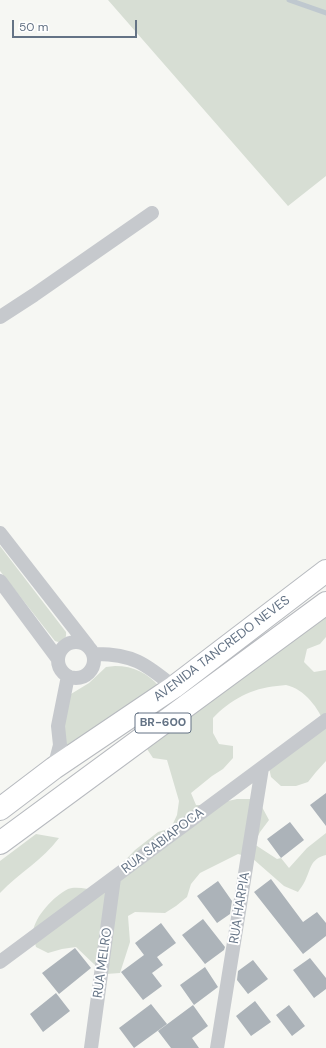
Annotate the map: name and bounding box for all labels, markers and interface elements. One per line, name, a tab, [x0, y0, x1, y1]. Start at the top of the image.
scale bar	[14, 12, 139, 38]
text: 50 m	[19, 19, 48, 35]
street label: AVENIDA TANCREDO NEVES	[151, 593, 293, 705]
road number: BR-600	[135, 713, 191, 733]
street label: RUA SABIAPOCA	[119, 805, 207, 877]
street label: RUA HARPIA	[227, 871, 253, 945]
street label: RUA MELRO	[90, 927, 116, 999]

